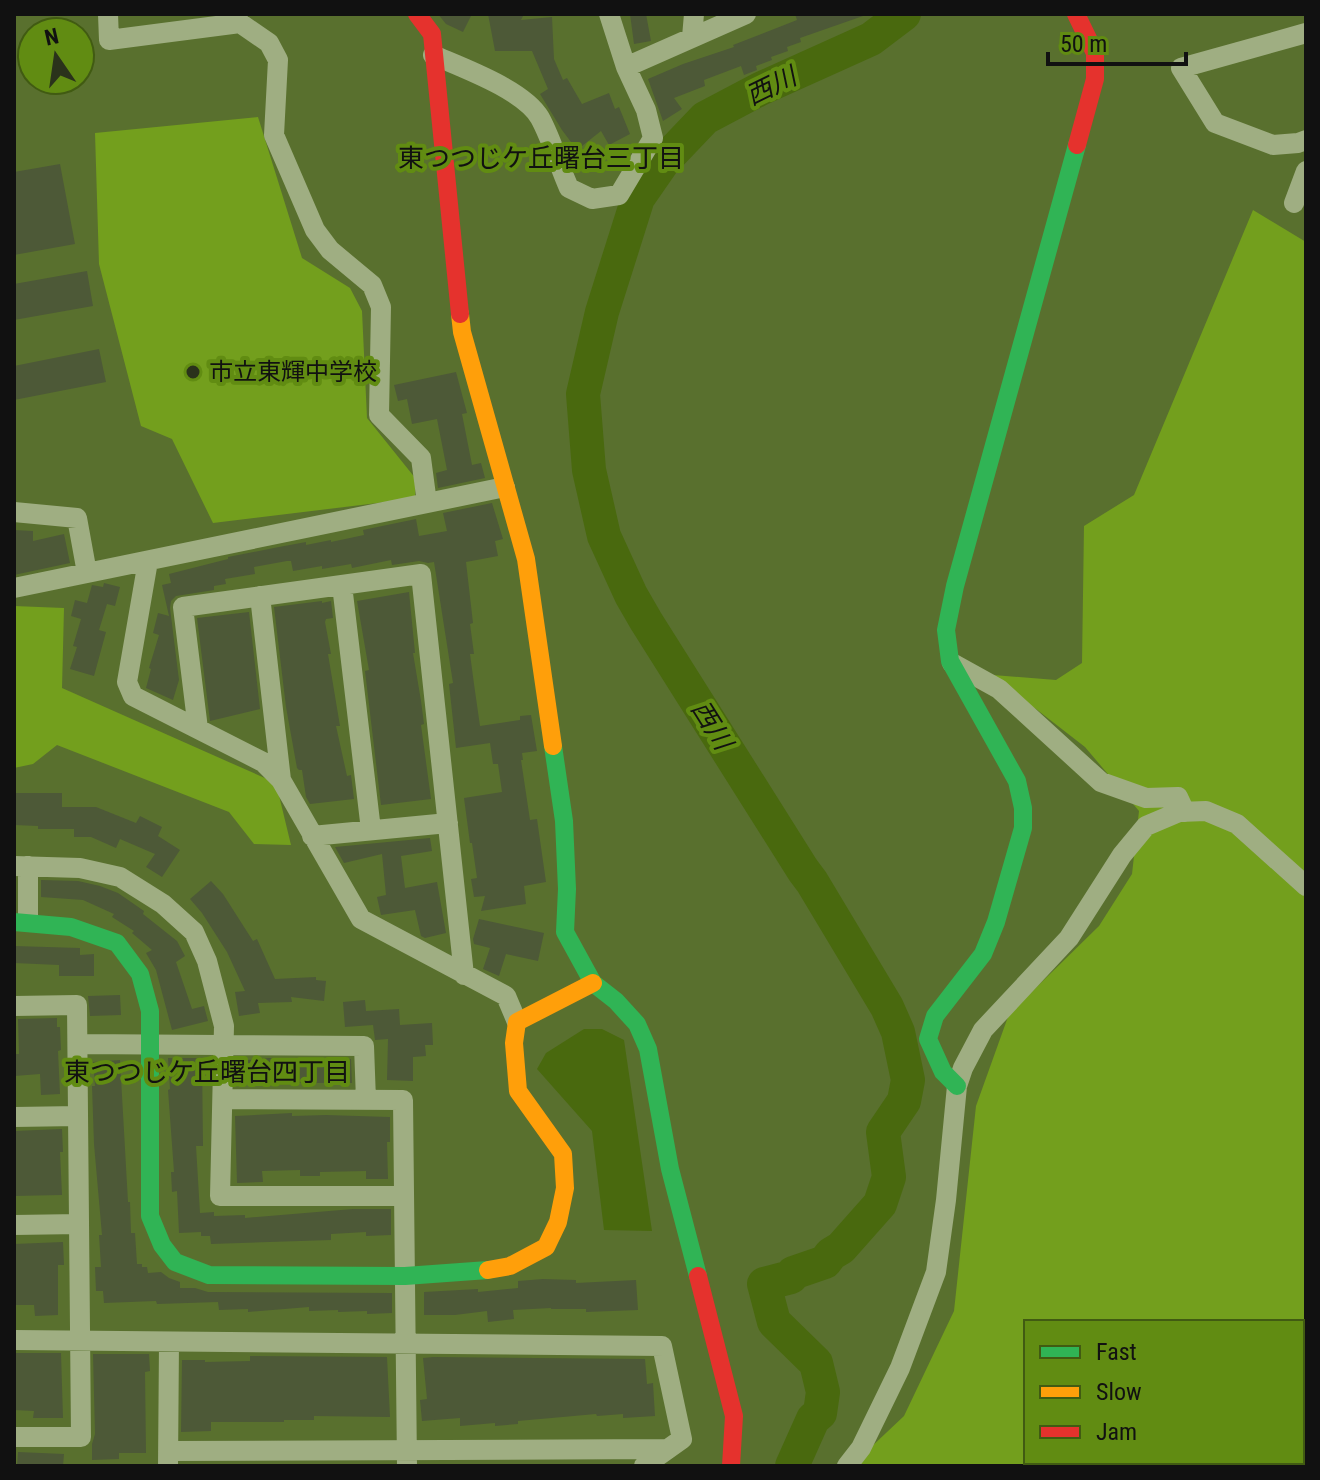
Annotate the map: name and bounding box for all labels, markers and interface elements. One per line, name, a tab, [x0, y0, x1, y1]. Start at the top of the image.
north arrow	[16, 16, 96, 96]
scale bar	[1048, 16, 1186, 66]
text: N	[42, 23, 61, 51]
text: 50 m	[1060, 30, 1107, 58]
water label: 西川	[741, 60, 804, 111]
district label: 東つつじケ丘曙台三丁目	[398, 143, 684, 173]
place label: 市立東輝中学校	[209, 358, 377, 386]
marker: 市立東輝中学校	[184, 363, 202, 381]
water label: 西川	[685, 695, 740, 758]
district label: 東つつじケ丘曙台四丁目	[64, 1057, 350, 1087]
legend	[1024, 1320, 1304, 1464]
text: Fast	[1096, 1338, 1137, 1366]
text: Slow	[1096, 1378, 1142, 1406]
text: Jam	[1096, 1418, 1137, 1446]

